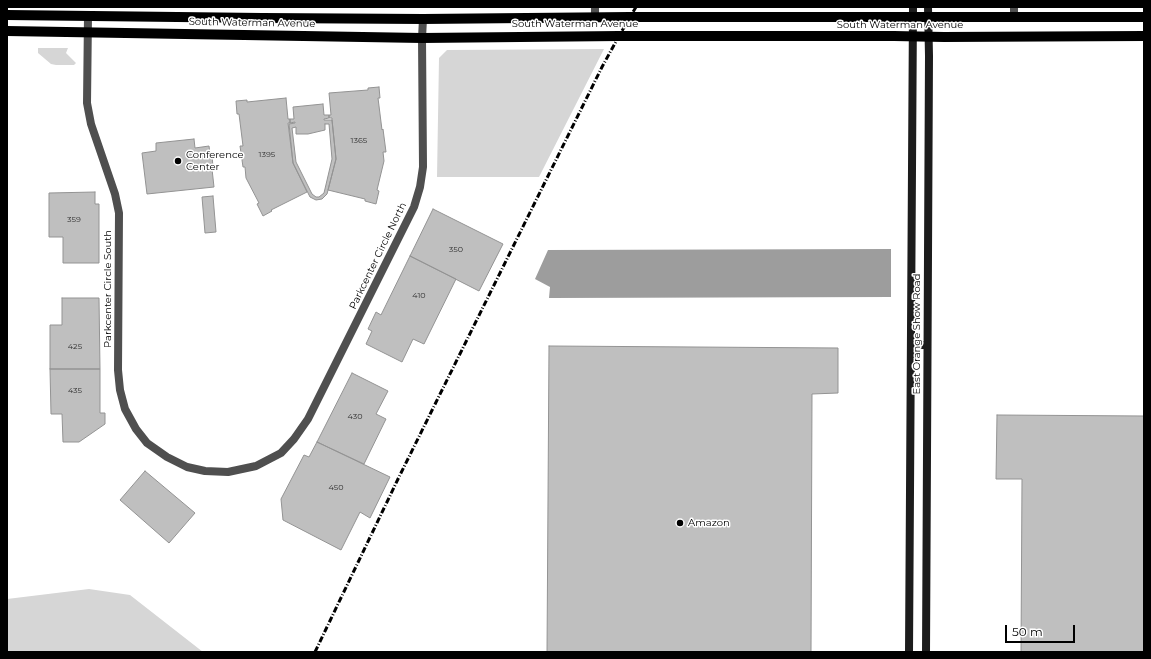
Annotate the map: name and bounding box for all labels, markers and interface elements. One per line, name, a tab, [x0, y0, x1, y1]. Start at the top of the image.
street label: South Waterman Avenue	[189, 16, 315, 30]
street label: South Waterman Avenue	[512, 18, 638, 30]
street label: South Waterman Avenue	[837, 19, 963, 31]
house number: 1365	[351, 136, 367, 146]
place label: Conference Center	[186, 149, 243, 172]
house number: 1395	[259, 150, 275, 160]
marker: Conference Center	[173, 156, 183, 166]
street label: Parkcenter Circle North	[347, 201, 409, 311]
house number: 359	[67, 215, 81, 225]
street label: Parkcenter Circle South	[102, 230, 114, 348]
house number: 350	[449, 245, 463, 255]
street label: East Orange Show Road	[911, 274, 923, 394]
house number: 410	[412, 291, 426, 301]
house number: 425	[68, 342, 82, 352]
house number: 435	[68, 386, 82, 396]
house number: 430	[348, 412, 362, 422]
house number: 450	[328, 483, 344, 493]
place label: Amazon	[688, 517, 730, 529]
marker: Amazon	[675, 518, 685, 528]
scale bar	[1007, 617, 1077, 643]
text: 50 m	[1012, 624, 1043, 639]

